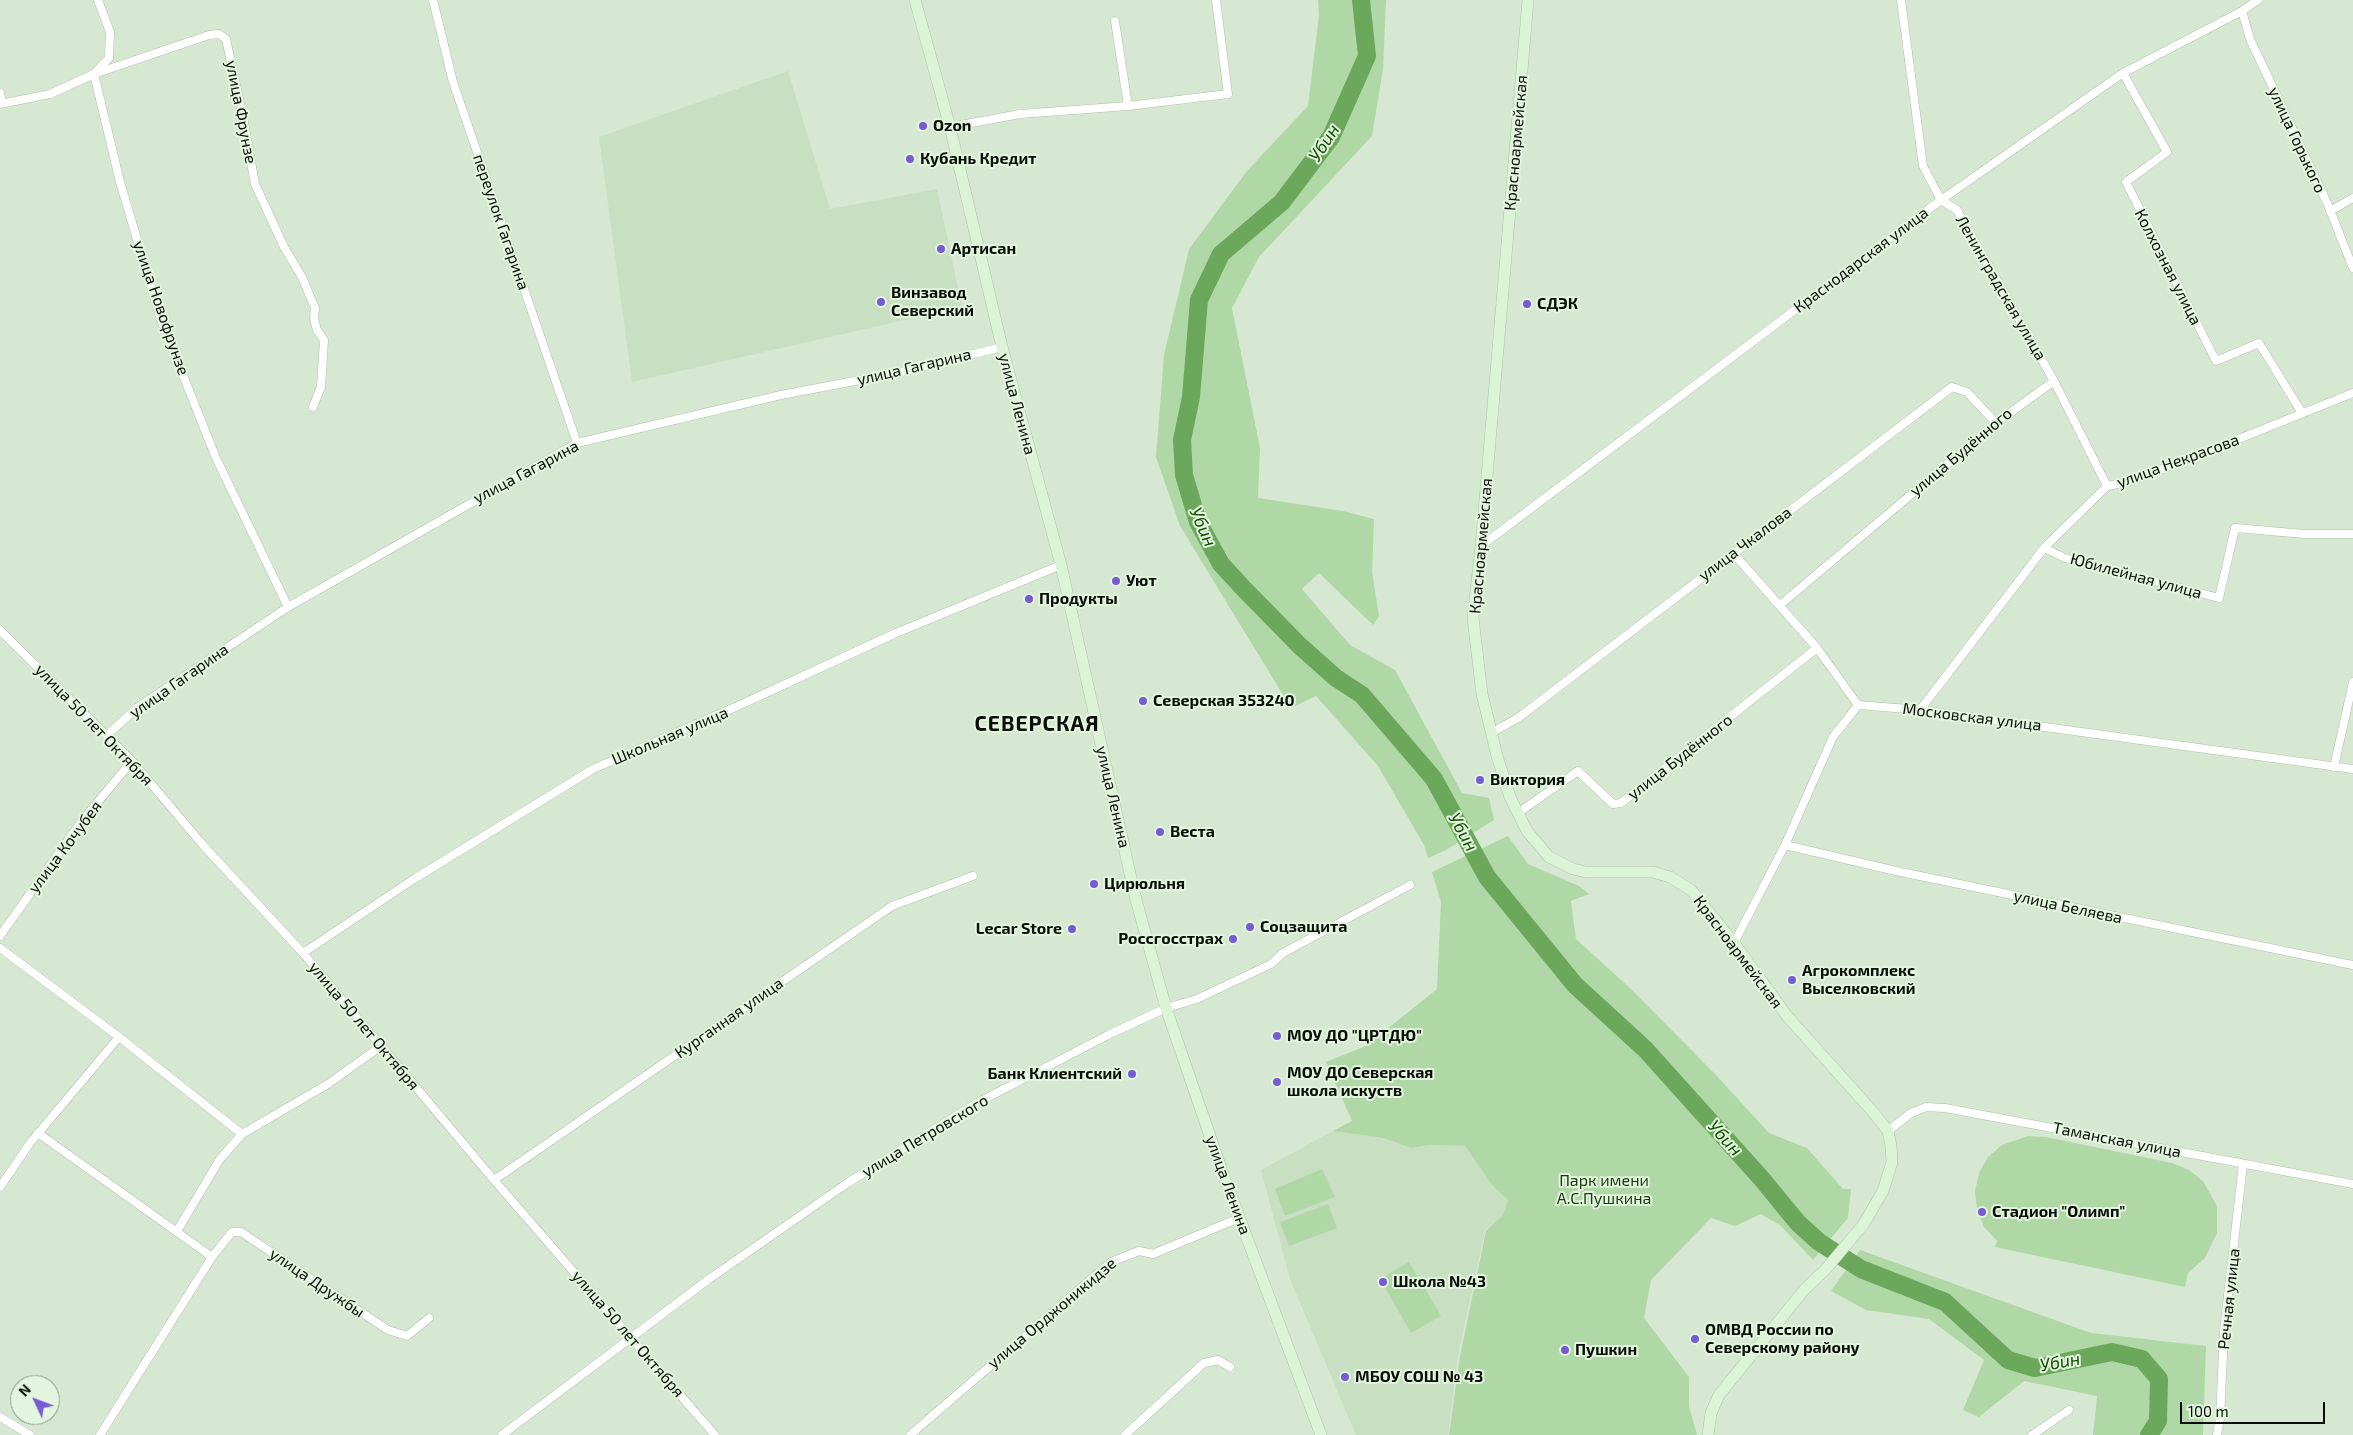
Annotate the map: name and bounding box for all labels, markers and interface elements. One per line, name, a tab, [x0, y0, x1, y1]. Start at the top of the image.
street label: улица Фрунзе	[222, 59, 260, 165]
street label: Красноармейская	[1501, 74, 1531, 212]
street label: улица Горького	[2264, 84, 2330, 196]
place label: Ozon	[933, 116, 971, 136]
marker: Ozon	[917, 120, 929, 132]
water label: Убин	[1304, 120, 1344, 166]
place label: Кубань Кредит	[920, 149, 1036, 169]
street label: переулок Гагарина	[469, 152, 533, 292]
marker: Кубань Кредит	[904, 153, 916, 165]
street label: Краснодарская улица	[1790, 203, 1932, 317]
street label: Колхозная улица	[2130, 206, 2206, 328]
street label: Ленинградская улица	[1952, 212, 2050, 364]
street label: улица Новофрунзе	[129, 238, 193, 378]
place label: Артисан	[951, 239, 1016, 259]
marker: Артисан	[935, 243, 947, 255]
place label: Винзавод Северский	[891, 283, 974, 321]
place label: СДЭК	[1537, 294, 1578, 314]
marker: Винзавод Северский	[875, 296, 887, 308]
marker: СДЭК	[1521, 298, 1533, 310]
street label: улица Гагарина	[855, 345, 973, 389]
street label: улица Ленина	[994, 351, 1040, 457]
street label: улица Будённого	[1906, 404, 2016, 500]
street label: улица Некрасова	[2114, 430, 2242, 492]
street label: улица Гагарина	[470, 436, 582, 508]
street label: Красноармейская	[1466, 477, 1496, 615]
street label: улица Чкалова	[1695, 503, 1795, 585]
water label: Убин	[1185, 504, 1221, 550]
street label: Юбилейная улица	[2068, 549, 2204, 603]
place label: Уют	[1126, 571, 1157, 591]
marker: Уют	[1110, 575, 1122, 587]
place label: Продукты	[1039, 589, 1118, 609]
marker: Продукты	[1023, 593, 1035, 605]
street label: улица Гагарина	[126, 640, 232, 722]
street label: улица 50 лет Октября	[31, 660, 157, 790]
place label: Северская 353240	[1153, 691, 1295, 711]
marker: Северская 353240	[1137, 695, 1149, 707]
street label: Московская улица	[1901, 699, 2043, 735]
street label: Школьная улица	[609, 703, 731, 769]
street label: улица Будённого	[1624, 710, 1736, 804]
district label: СЕВЕРСКАЯ	[973, 711, 1101, 737]
street label: улица Ленина	[1092, 744, 1134, 850]
place label: Виктория	[1490, 770, 1565, 790]
marker: Виктория	[1474, 774, 1486, 786]
street label: улица Кочубея	[24, 797, 106, 897]
water label: Убин	[1444, 809, 1482, 855]
place label: Веста	[1170, 822, 1215, 842]
marker: Веста	[1154, 826, 1166, 838]
place label: Цирюльня	[1104, 874, 1185, 894]
marker: Цирюльня	[1088, 878, 1100, 890]
street label: улица Беляева	[2012, 886, 2124, 928]
street label: Красноармейская	[1689, 892, 1787, 1012]
place label: Соцзащита	[1260, 917, 1347, 937]
place label: Lecar Store	[976, 919, 1062, 939]
marker: Соцзащита	[1244, 921, 1256, 933]
marker: Lecar Store	[1066, 923, 1078, 935]
place label: Россгосстрах	[1118, 929, 1223, 949]
marker: Россгосстрах	[1227, 933, 1239, 945]
street label: улица 50 лет Октября	[305, 958, 423, 1094]
place label: Агрокомплекс Выселковский	[1802, 961, 1916, 999]
street label: Курганная улица	[671, 973, 787, 1063]
marker: Агрокомплекс Выселковский	[1786, 974, 1798, 986]
place label: МОУ ДО "ЦРТДЮ"	[1287, 1026, 1422, 1046]
marker: МОУ ДО "ЦРТДЮ"	[1271, 1030, 1283, 1042]
place label: МОУ ДО Северская школа искуств	[1287, 1063, 1433, 1101]
place label: Банк Клиентский	[988, 1064, 1122, 1084]
marker: Банк Клиентский	[1126, 1068, 1138, 1080]
marker: МОУ ДО Северская школа искуств	[1271, 1076, 1283, 1088]
street label: улица Петровского	[858, 1091, 992, 1181]
water label: Убин	[1703, 1116, 1747, 1160]
street label: Таманская улица	[2051, 1118, 2183, 1162]
street label: улица Ленина	[1201, 1133, 1255, 1237]
park label: Парк имени А.С.Пушкина	[1557, 1171, 1651, 1209]
place label: Стадион "Олимп"	[1992, 1202, 2125, 1222]
marker: Стадион "Олимп"	[1976, 1206, 1988, 1218]
street label: улица Дружбы	[266, 1244, 368, 1322]
street label: Речная улица	[2214, 1247, 2244, 1351]
street label: улица Орджоникидзе	[984, 1254, 1120, 1372]
street label: улица 50 лет Октября	[568, 1267, 688, 1401]
place label: Школа №43	[1393, 1272, 1486, 1292]
marker: Школа №43	[1377, 1276, 1389, 1288]
place label: ОМВД России по Северскому району	[1705, 1320, 1860, 1358]
marker: ОМВД России по Северскому району	[1689, 1333, 1701, 1345]
place label: Пушкин	[1575, 1340, 1637, 1360]
marker: Пушкин	[1559, 1344, 1571, 1356]
water label: Убин	[2038, 1348, 2082, 1376]
place label: МБОУ СОШ № 43	[1355, 1367, 1483, 1387]
marker: МБОУ СОШ № 43	[1339, 1371, 1351, 1383]
north arrow	[10, 1375, 60, 1425]
text: N	[15, 1381, 34, 1400]
scale bar	[2183, 1392, 2328, 1424]
text: 100 m	[2188, 1402, 2229, 1420]

